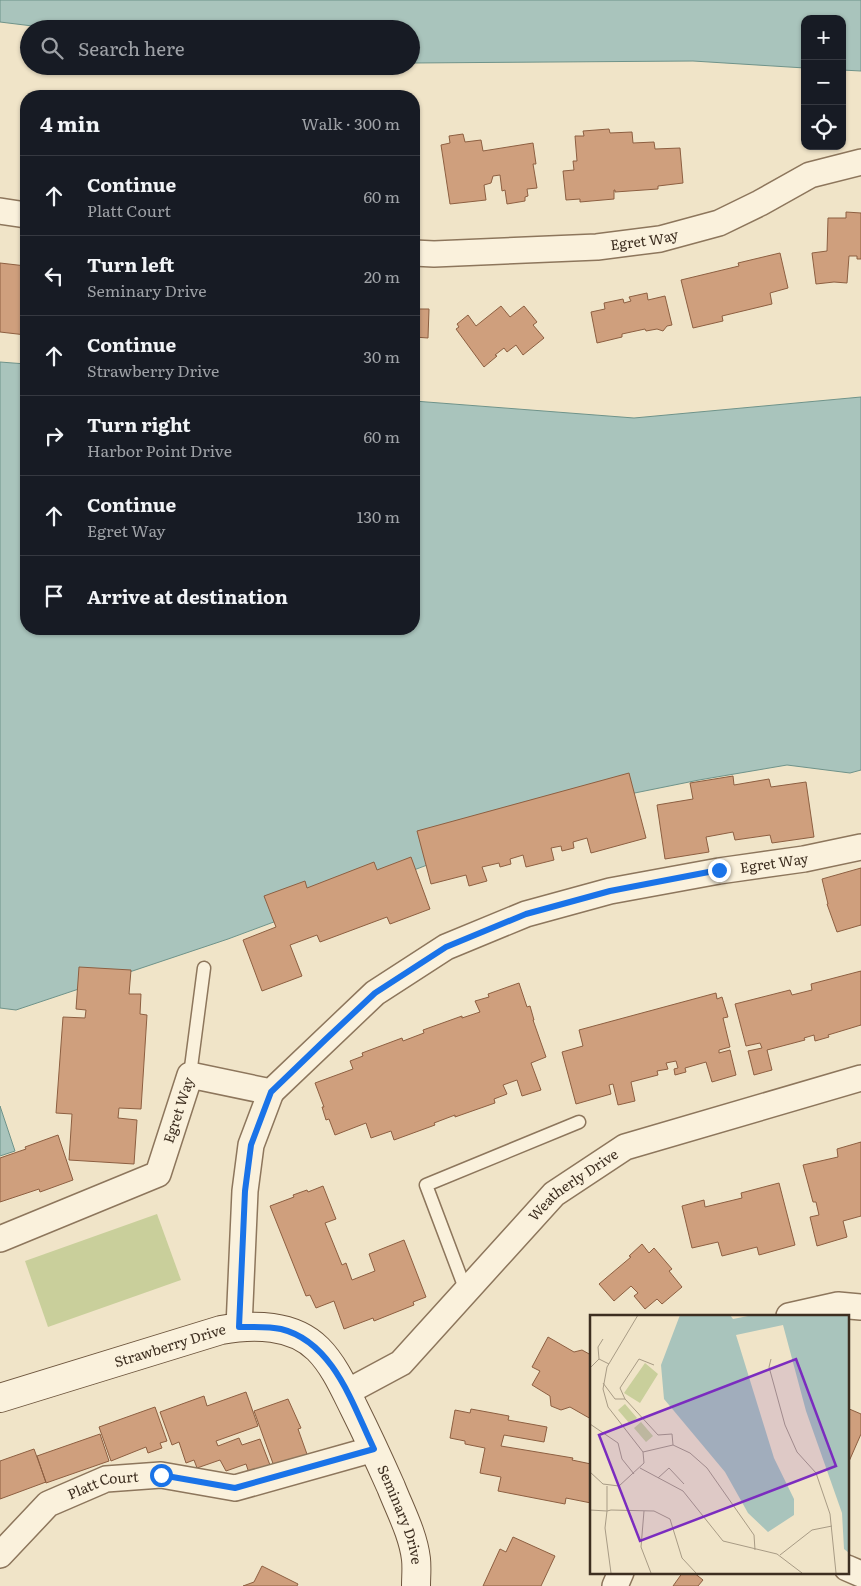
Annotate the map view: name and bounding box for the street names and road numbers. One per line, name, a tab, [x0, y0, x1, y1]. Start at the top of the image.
street label: Egret Way	[609, 223, 681, 254]
street label: Egret Way	[739, 847, 811, 877]
street label: Egret Way	[158, 1073, 198, 1146]
street label: Weatherly Drive	[523, 1143, 622, 1225]
street label: Strawberry Drive	[111, 1318, 227, 1371]
street label: Seminary Drive	[373, 1461, 427, 1565]
street label: Platt Court	[64, 1466, 139, 1503]

